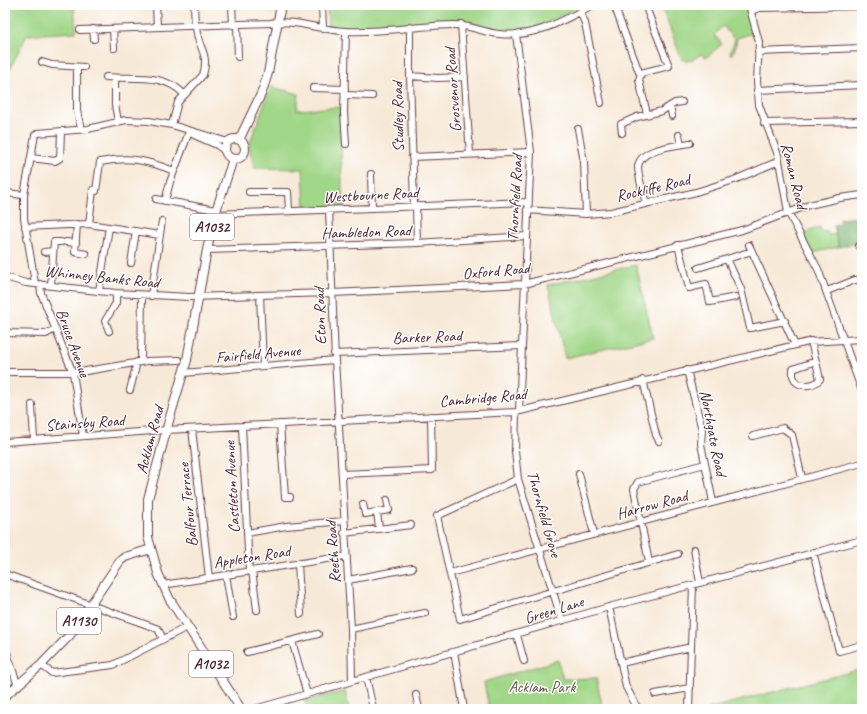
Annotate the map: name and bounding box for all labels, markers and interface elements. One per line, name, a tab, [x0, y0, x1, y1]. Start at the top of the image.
street label: Grosvenor Road	[440, 44, 466, 133]
street label: Studley Road	[387, 79, 409, 152]
street label: Roman Road	[776, 141, 813, 214]
street label: Thornfield Road	[503, 152, 527, 242]
street label: Rockliffe Road	[614, 169, 695, 206]
street label: Westbourne Road	[323, 182, 422, 207]
road number: A1032	[190, 214, 234, 240]
street label: Hambledon Road	[321, 220, 414, 244]
street label: Oxford Road	[462, 258, 533, 284]
street label: Whinney Banks Road	[44, 261, 163, 293]
street label: Eton Road	[309, 284, 331, 345]
street label: Bruce Avenue	[51, 306, 95, 382]
street label: Barker Road	[392, 326, 465, 348]
street label: Fairfield Avenue	[215, 340, 303, 368]
street label: Cambridge Road	[439, 384, 530, 412]
street label: Northgate Road	[695, 388, 732, 480]
street label: Acklam Road	[131, 401, 169, 476]
street label: Stainsby Road	[45, 410, 128, 436]
street label: Castleton Avenue	[220, 439, 244, 533]
street label: Balfour Terrace	[173, 460, 202, 548]
street label: Thornfield Grove	[522, 469, 566, 561]
street label: Harrow Road	[614, 485, 692, 524]
street label: Reeth Road	[321, 518, 345, 584]
street label: Appleton Road	[212, 541, 294, 573]
street label: Green Lane	[522, 591, 588, 628]
road number: A1130	[57, 608, 101, 634]
road number: A1032	[189, 651, 233, 677]
park label: Acklam Park	[509, 677, 577, 697]

